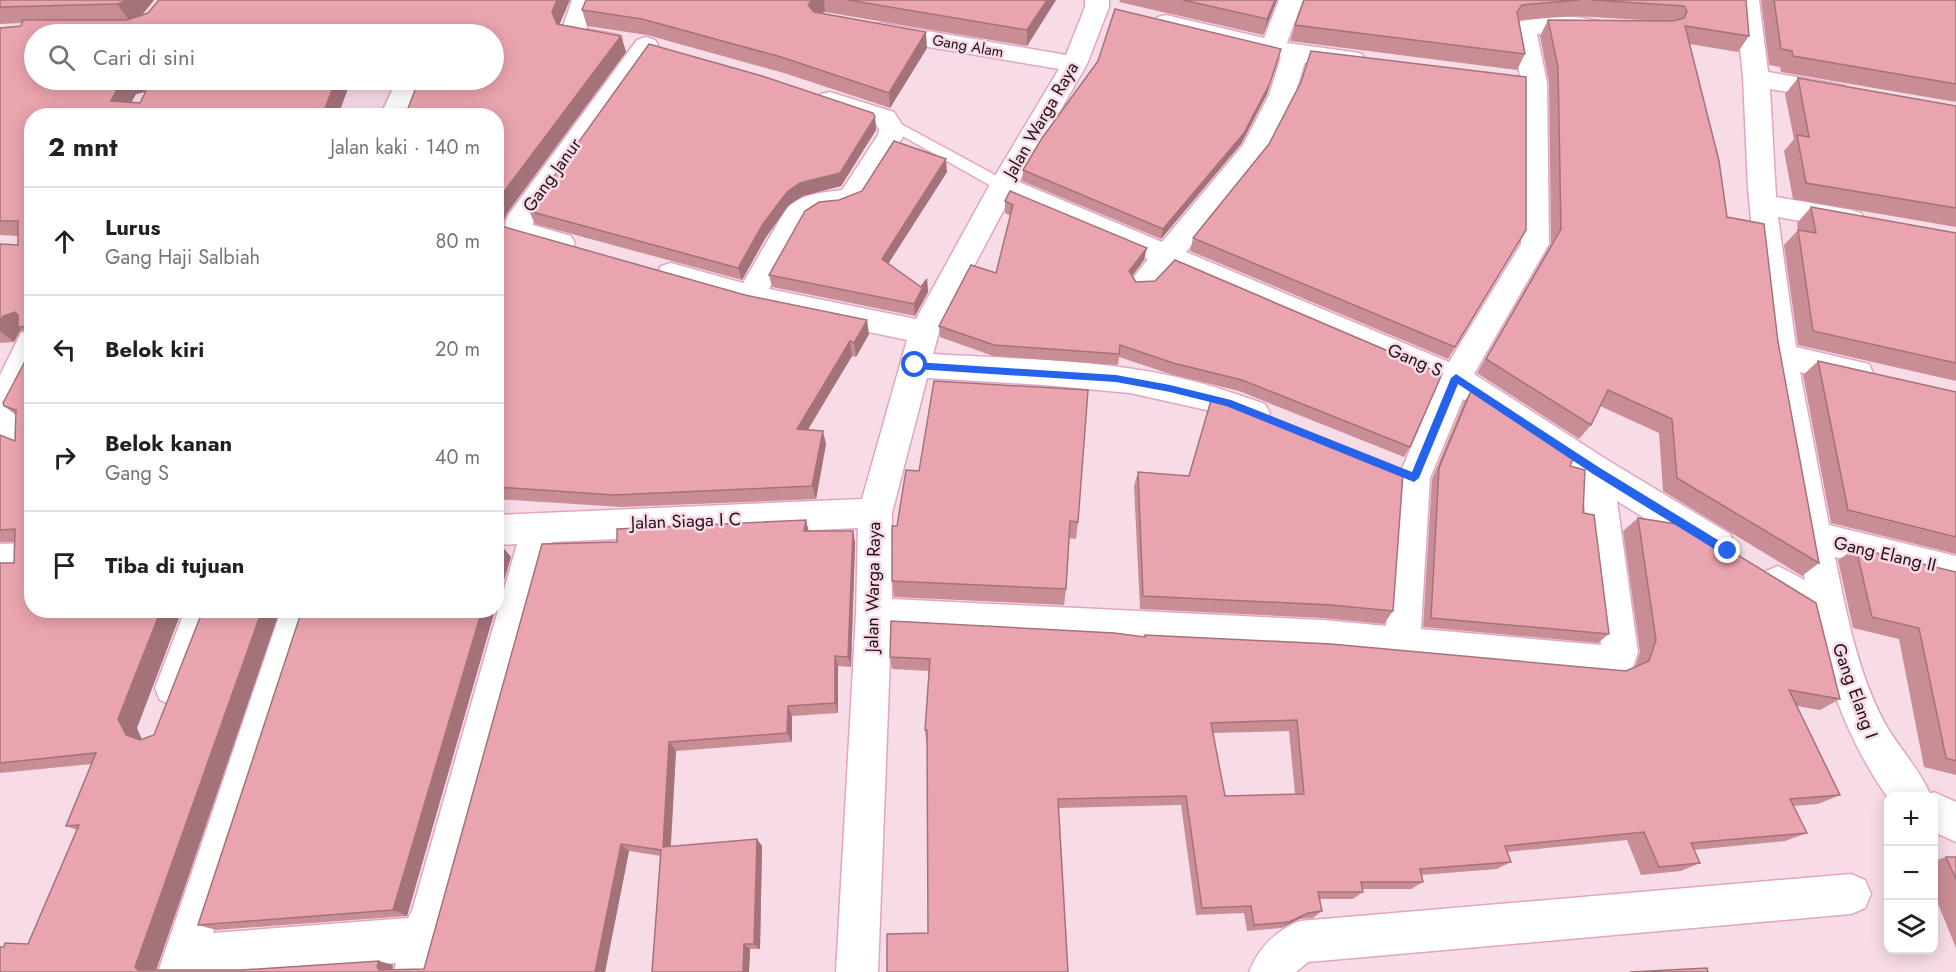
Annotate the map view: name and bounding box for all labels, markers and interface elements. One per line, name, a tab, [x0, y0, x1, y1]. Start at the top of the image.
search box	[24, 24, 504, 90]
street label: Gang Alam	[931, 29, 1005, 63]
icon: search	[45, 41, 78, 74]
text: Cari di sini	[93, 41, 195, 73]
street label: Jalan Warga Raya	[996, 57, 1085, 185]
text: 2 mnt	[48, 128, 117, 166]
street label: Gang Janur	[516, 132, 588, 217]
text: Jalan kaki · 140 m	[330, 133, 480, 162]
text: Lurus	[105, 211, 161, 243]
icon: ahead	[48, 225, 81, 258]
text: 80 m	[435, 227, 480, 256]
text: Gang Haji Salbiah	[105, 243, 260, 272]
icon: left	[48, 333, 81, 366]
text: Belok kiri	[105, 333, 204, 365]
text: 20 m	[435, 335, 480, 364]
street label: Gang S	[1383, 337, 1447, 383]
route start	[901, 351, 927, 377]
text: Belok kanan	[105, 427, 232, 459]
icon: right	[48, 441, 81, 474]
text: 40 m	[435, 443, 480, 472]
text: Gang S	[105, 459, 169, 488]
street label: Jalan Siaga I C	[628, 506, 742, 536]
street label: Jalan Warga Raya	[859, 521, 887, 655]
street label: Gang Elang II	[1831, 530, 1939, 578]
route end	[1714, 537, 1740, 563]
icon: arrive	[48, 549, 81, 582]
text: Tiba di tujuan	[105, 549, 244, 581]
street label: Gang Elang I	[1826, 640, 1884, 742]
map controls	[1884, 792, 1938, 954]
button: +	[1884, 792, 1938, 846]
button: −	[1884, 846, 1938, 900]
button: layers	[1884, 900, 1938, 954]

